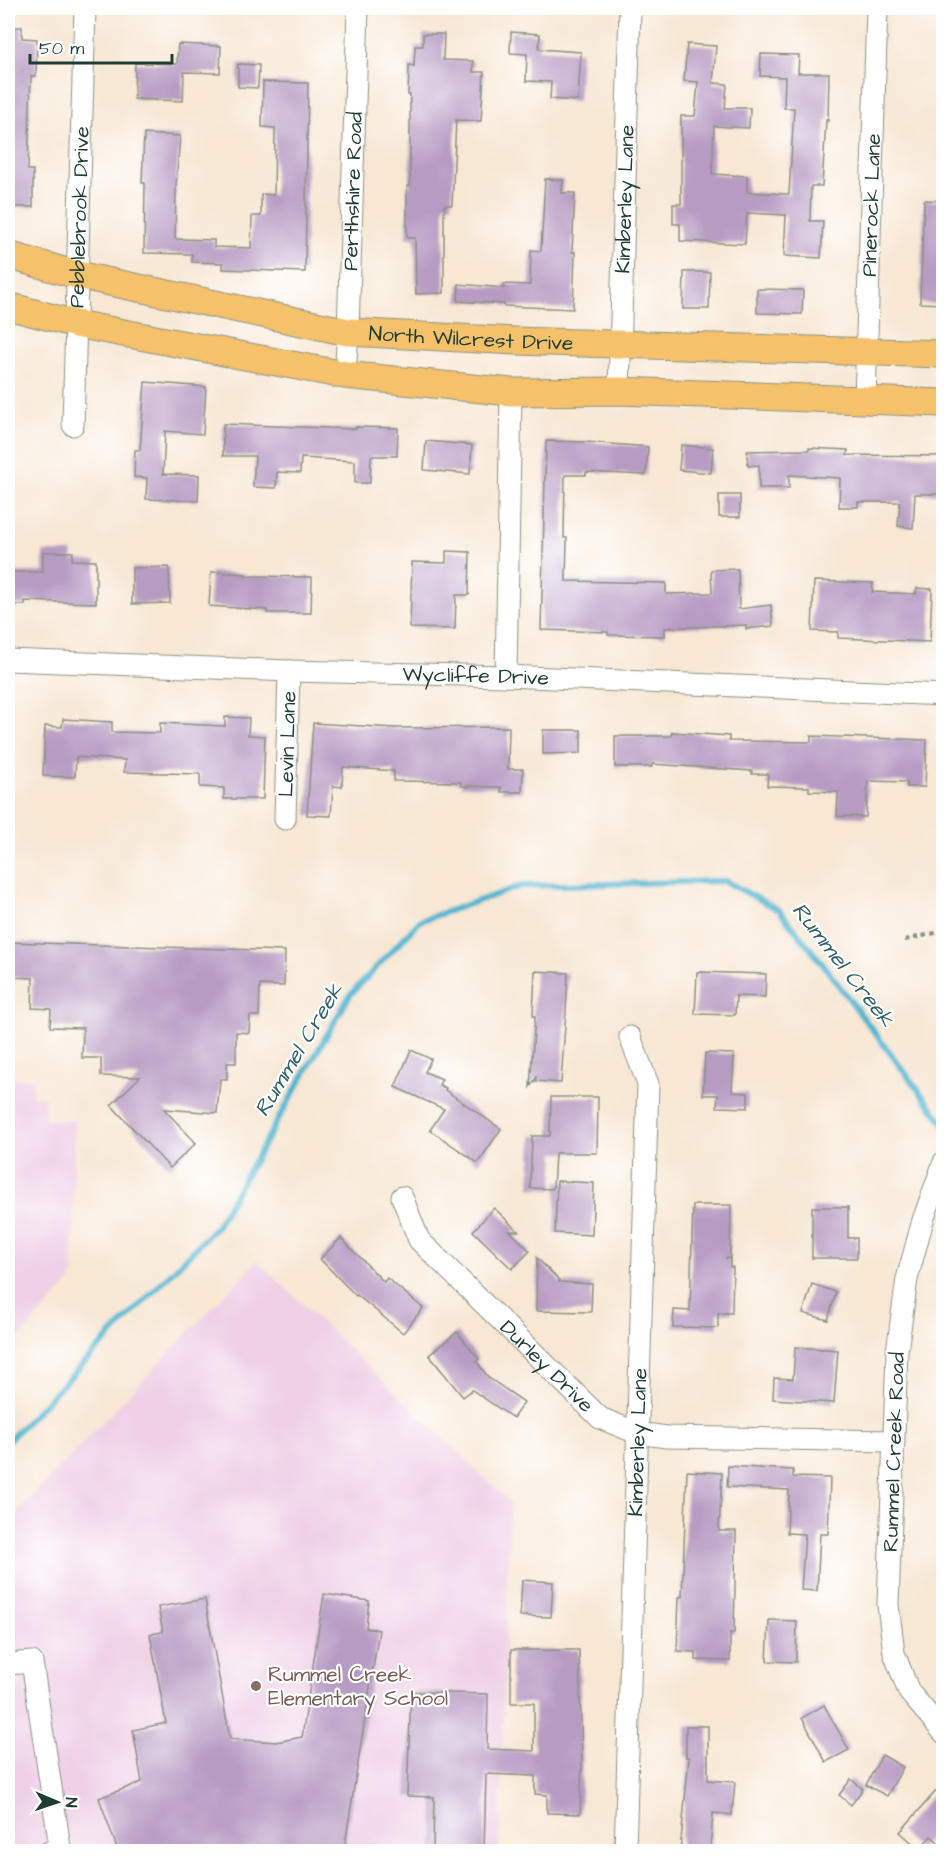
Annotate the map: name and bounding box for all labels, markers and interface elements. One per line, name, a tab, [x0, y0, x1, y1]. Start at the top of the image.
scale bar	[30, 27, 172, 65]
text: 50 m	[39, 36, 84, 61]
street label: Perthshire Road	[335, 111, 369, 271]
street label: Kimberley Lane	[608, 124, 642, 274]
street label: Pebblebrook Drive	[62, 126, 96, 309]
street label: Pinerock Lane	[854, 133, 888, 277]
street label: North Wilcrest Drive	[368, 319, 574, 357]
street label: Wycliffe Drive	[402, 659, 550, 692]
street label: Levin Lane	[271, 691, 303, 797]
water label: Rummel Creek	[785, 896, 902, 1034]
water label: Rummel Creek	[247, 977, 351, 1122]
street label: Durley Drive	[494, 1313, 601, 1419]
street label: Rummel Creek Road	[876, 1351, 912, 1553]
street label: Kimberley Lane	[621, 1367, 654, 1517]
place label: Rummel Creek Elementary School	[268, 1660, 448, 1715]
marker: Rummel Creek Elementary School	[249, 1679, 263, 1693]
north arrow	[27, 1772, 87, 1832]
text: N	[60, 1797, 82, 1808]

